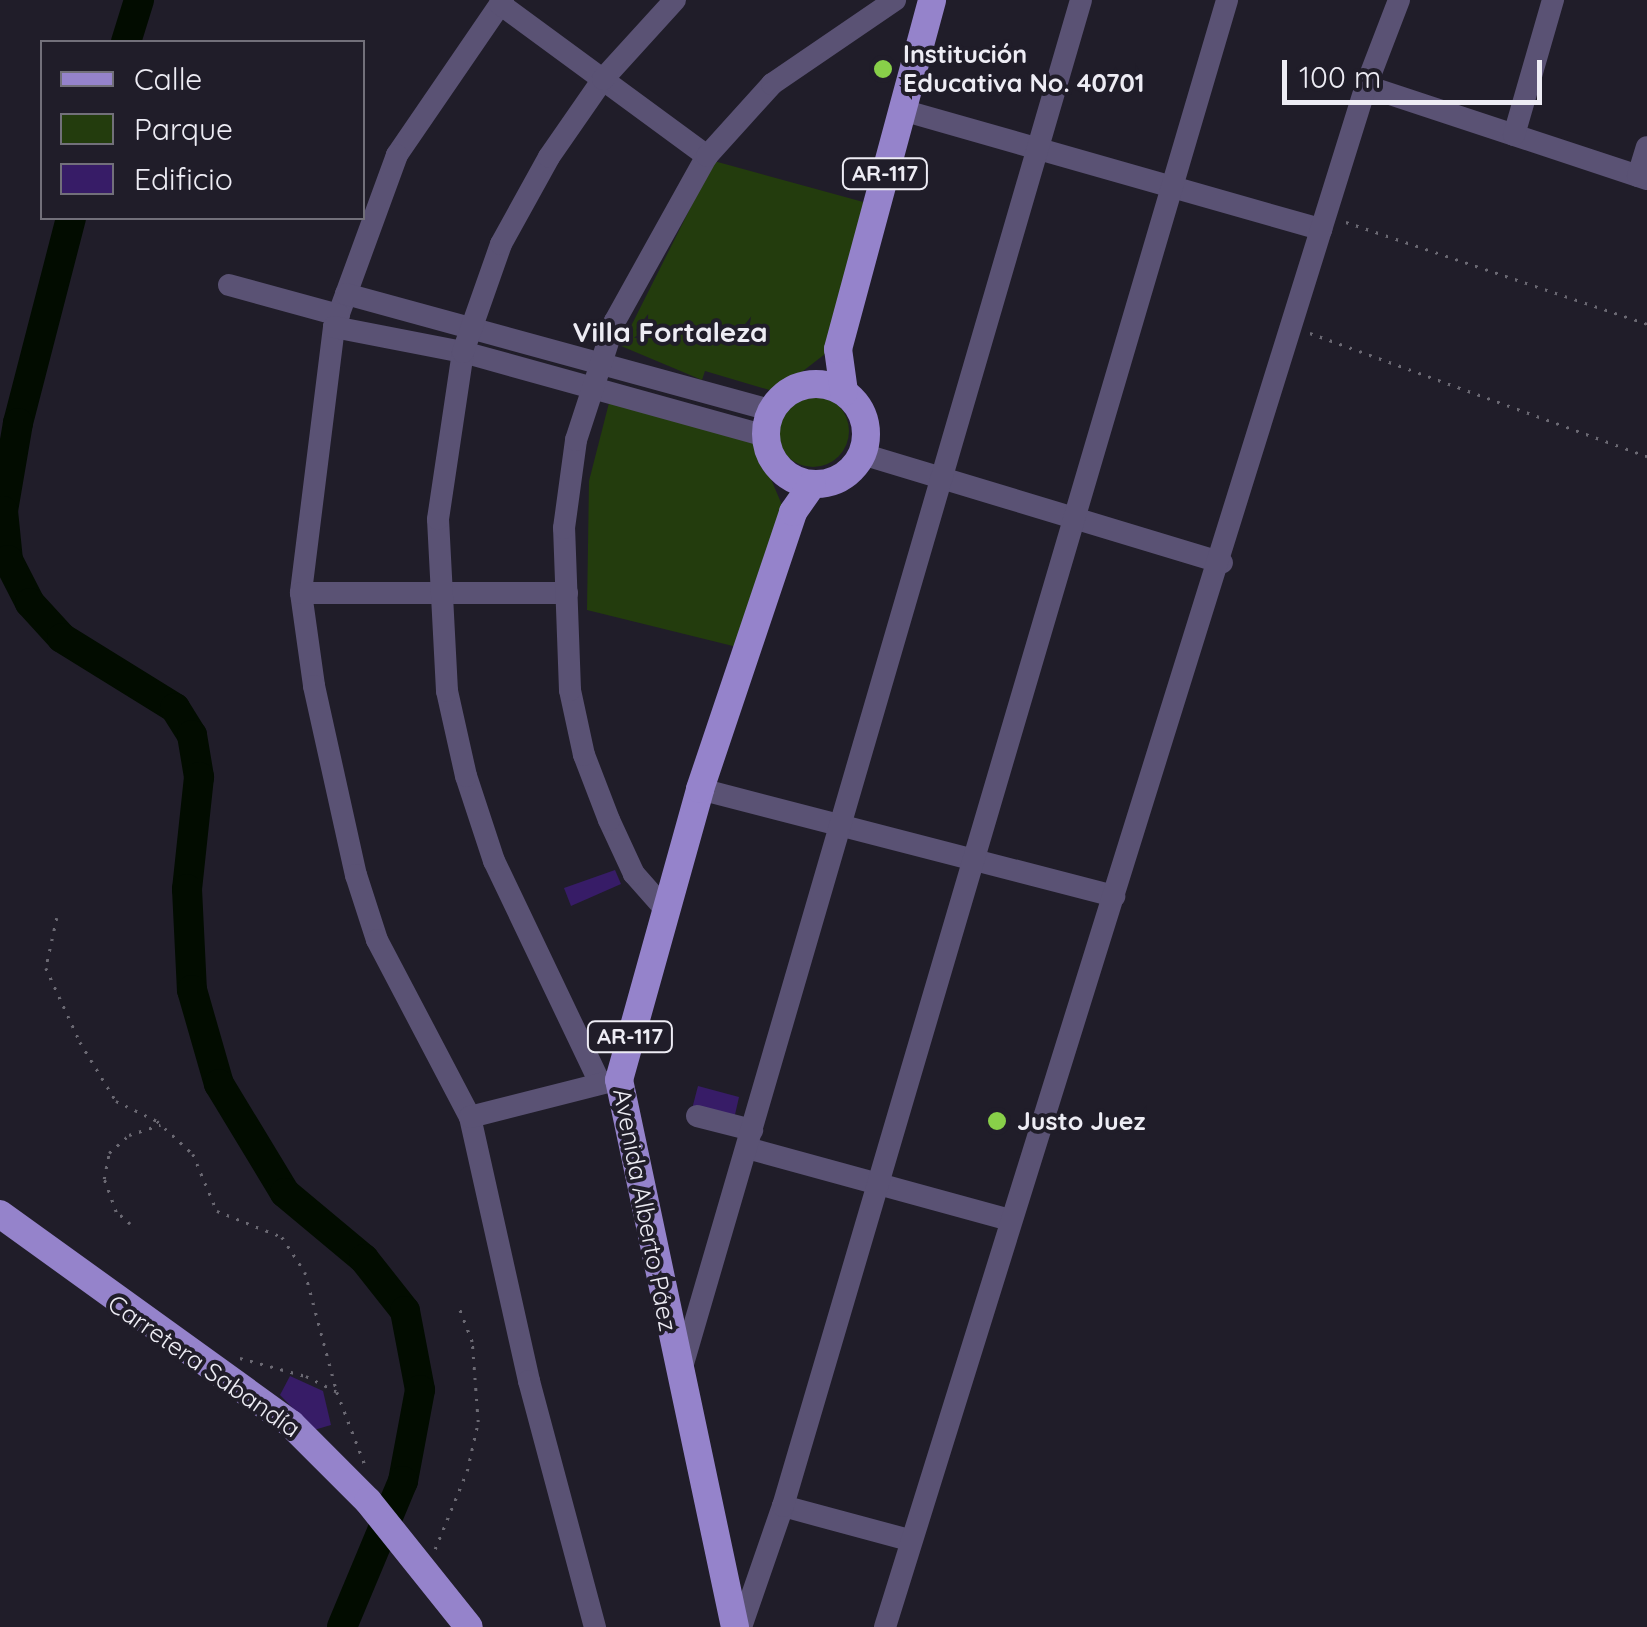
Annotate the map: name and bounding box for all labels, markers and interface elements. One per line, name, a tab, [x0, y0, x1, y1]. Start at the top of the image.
legend	[40, 40, 365, 220]
place label: Institución Educativa No. 40701	[903, 40, 1145, 99]
scale bar	[1287, 40, 1547, 102]
marker: Institución Educativa No. 40701	[872, 58, 894, 80]
text: 100 m	[1299, 58, 1381, 96]
text: Calle	[134, 60, 202, 98]
text: Parque	[134, 110, 233, 148]
road number: AR-117	[840, 157, 930, 191]
text: Edificio	[134, 160, 233, 198]
district label: Villa Fortaleza	[572, 315, 768, 349]
road number: AR-117	[585, 1020, 675, 1054]
street label: Avenida Alberto Páez	[607, 1086, 683, 1334]
place label: Justo Juez	[1017, 1106, 1146, 1136]
marker: Justo Juez	[986, 1110, 1008, 1132]
street label: Carretera Sabandía	[102, 1288, 306, 1444]

